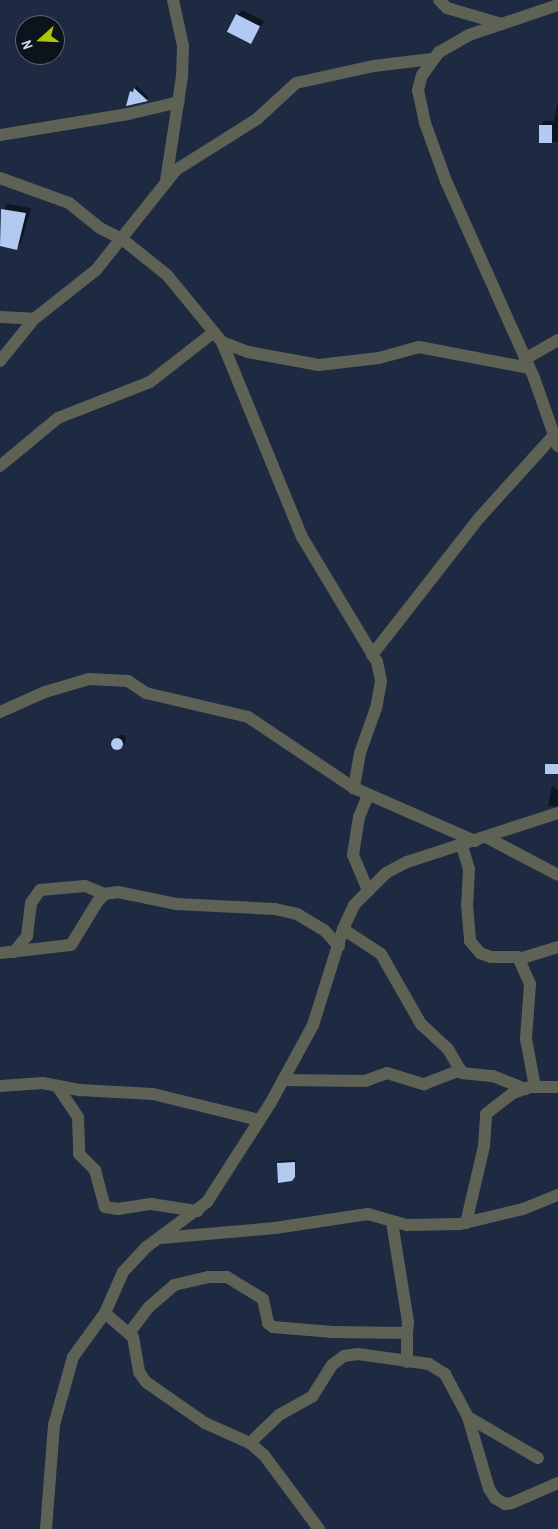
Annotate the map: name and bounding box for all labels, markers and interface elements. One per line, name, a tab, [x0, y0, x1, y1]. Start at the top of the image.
north arrow	[15, 15, 65, 65]
text: N	[17, 38, 37, 52]

